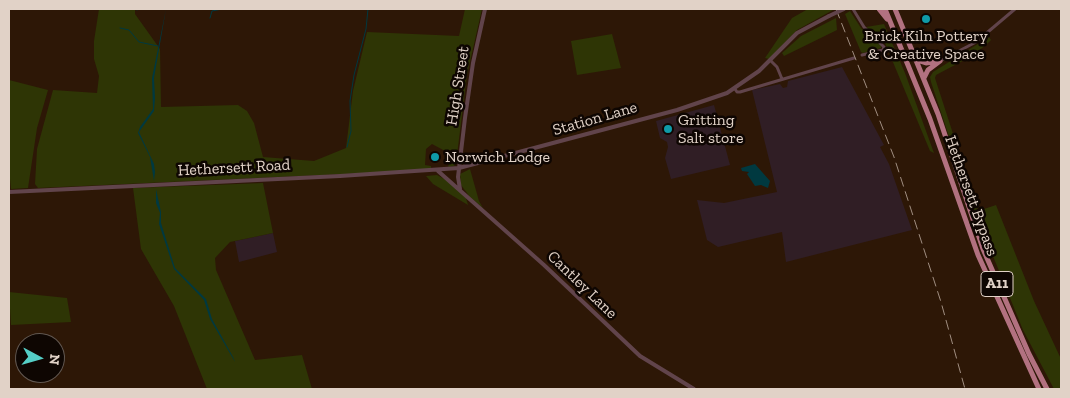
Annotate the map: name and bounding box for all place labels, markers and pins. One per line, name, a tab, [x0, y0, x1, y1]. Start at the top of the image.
marker: Brick Kiln Pottery & Creative Space	[920, 13, 932, 25]
place label: Brick Kiln Pottery & Creative Space	[864, 26, 988, 64]
place label: Gritting Salt store	[678, 110, 743, 148]
marker: Gritting Salt store	[662, 123, 674, 135]
place label: Norwich Lodge	[445, 147, 550, 167]
marker: Norwich Lodge	[429, 151, 441, 163]

